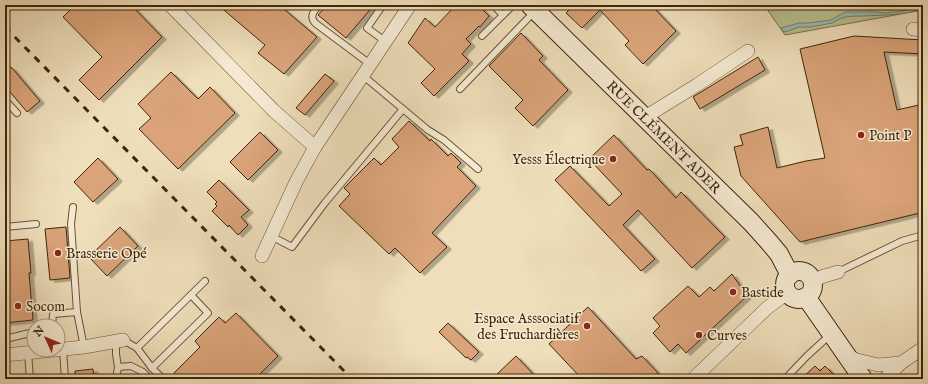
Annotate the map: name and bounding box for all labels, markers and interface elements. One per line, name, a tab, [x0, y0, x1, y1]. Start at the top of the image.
street label: RUE CLÉMENT ADER	[602, 77, 725, 198]
place label: Point P	[869, 127, 911, 145]
marker: Point P	[856, 130, 866, 140]
place label: Yesss Électrique	[512, 150, 606, 169]
marker: Yesss Électrique	[608, 154, 618, 164]
place label: Brasserie Opé	[66, 245, 147, 263]
marker: Brasserie Opé	[53, 248, 63, 258]
place label: Bastide	[741, 284, 784, 302]
marker: Bastide	[728, 287, 738, 297]
place label: Socom	[26, 298, 65, 316]
marker: Socom	[13, 301, 23, 311]
place label: Espace Asssociatif des Fruchardières	[474, 310, 582, 344]
north arrow	[26, 318, 66, 358]
marker: Espace Asssociatif des Fruchardières	[582, 321, 592, 331]
text: N	[30, 323, 48, 341]
place label: Curves	[707, 327, 747, 345]
marker: Curves	[694, 330, 704, 340]

